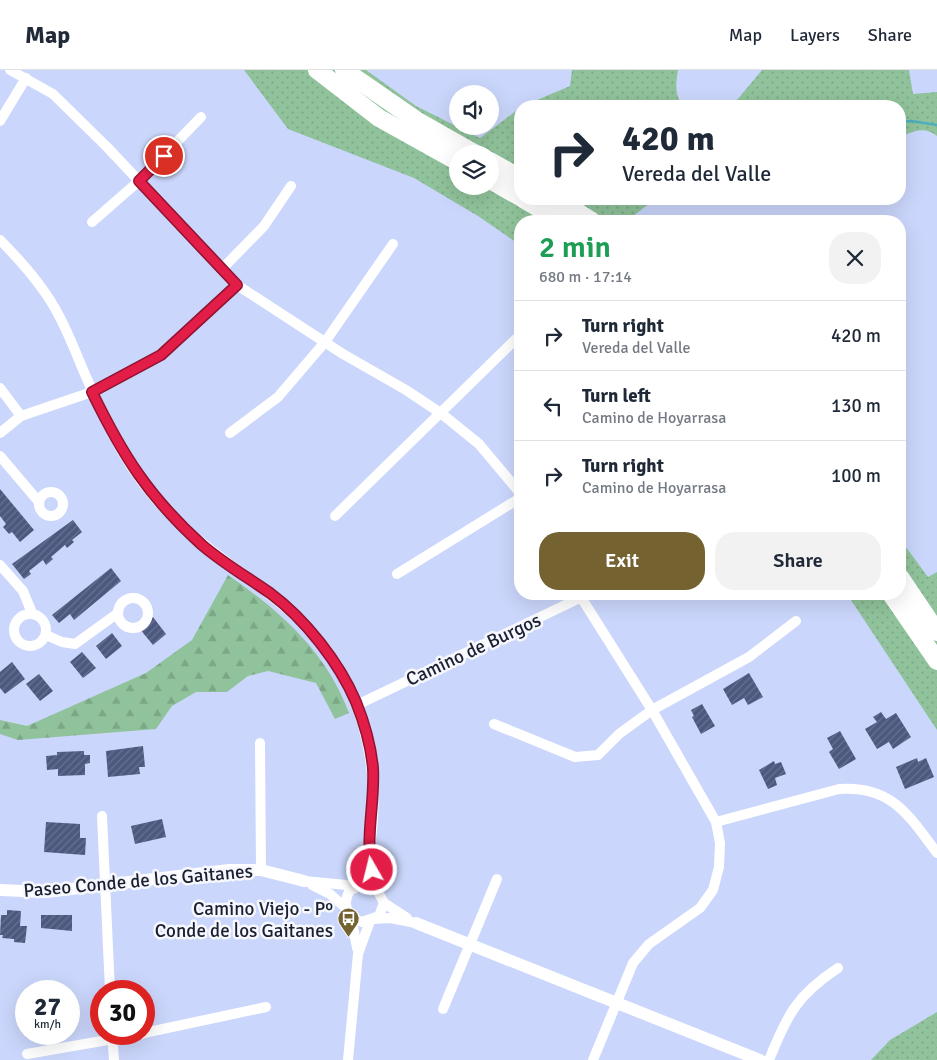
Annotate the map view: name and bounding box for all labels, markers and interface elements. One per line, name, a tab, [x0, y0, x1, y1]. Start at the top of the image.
text: Map	[25, 20, 70, 50]
text: Map	[729, 24, 762, 46]
text: Layers	[790, 24, 840, 46]
text: Share	[868, 24, 912, 46]
map controls	[449, 85, 499, 195]
button: sound	[449, 85, 499, 135]
text: 420 m	[622, 117, 715, 160]
icon: right	[539, 120, 604, 185]
pin	[143, 135, 185, 177]
icon: arrive	[150, 142, 178, 170]
button: layers	[449, 145, 499, 195]
text: Vereda del Valle	[622, 160, 771, 187]
text: 2 min	[539, 229, 611, 266]
button: close	[829, 232, 881, 284]
text: 680 m · 17:14	[539, 267, 632, 287]
text: Turn right	[582, 314, 664, 338]
icon: right	[539, 322, 567, 350]
text: 420 m	[831, 324, 881, 348]
text: Vereda del Valle	[582, 338, 691, 358]
text: Turn left	[582, 384, 651, 408]
icon: left	[539, 392, 567, 420]
text: 130 m	[831, 394, 881, 418]
text: Camino de Hoyarrasa	[582, 408, 726, 428]
text: Turn right	[582, 454, 664, 478]
icon: right	[539, 462, 567, 490]
text: 100 m	[831, 464, 881, 488]
text: Camino de Hoyarrasa	[582, 478, 726, 498]
button: Exit	[539, 532, 705, 590]
button: Share	[715, 532, 881, 590]
street label: Camino de Burgos	[402, 608, 545, 692]
position arrow	[345, 843, 397, 895]
street label: Paseo Conde de los Gaitanes	[22, 859, 254, 903]
place label: Camino Viejo - Pº Conde de los Gaitanes	[155, 897, 333, 943]
bus stop icon: Camino Viejo - Pº Conde de los Gaitanes	[337, 907, 361, 938]
speed limit sign: 30	[90, 980, 155, 1045]
text: 27	[34, 991, 61, 1022]
text: km/h	[34, 1017, 61, 1032]

